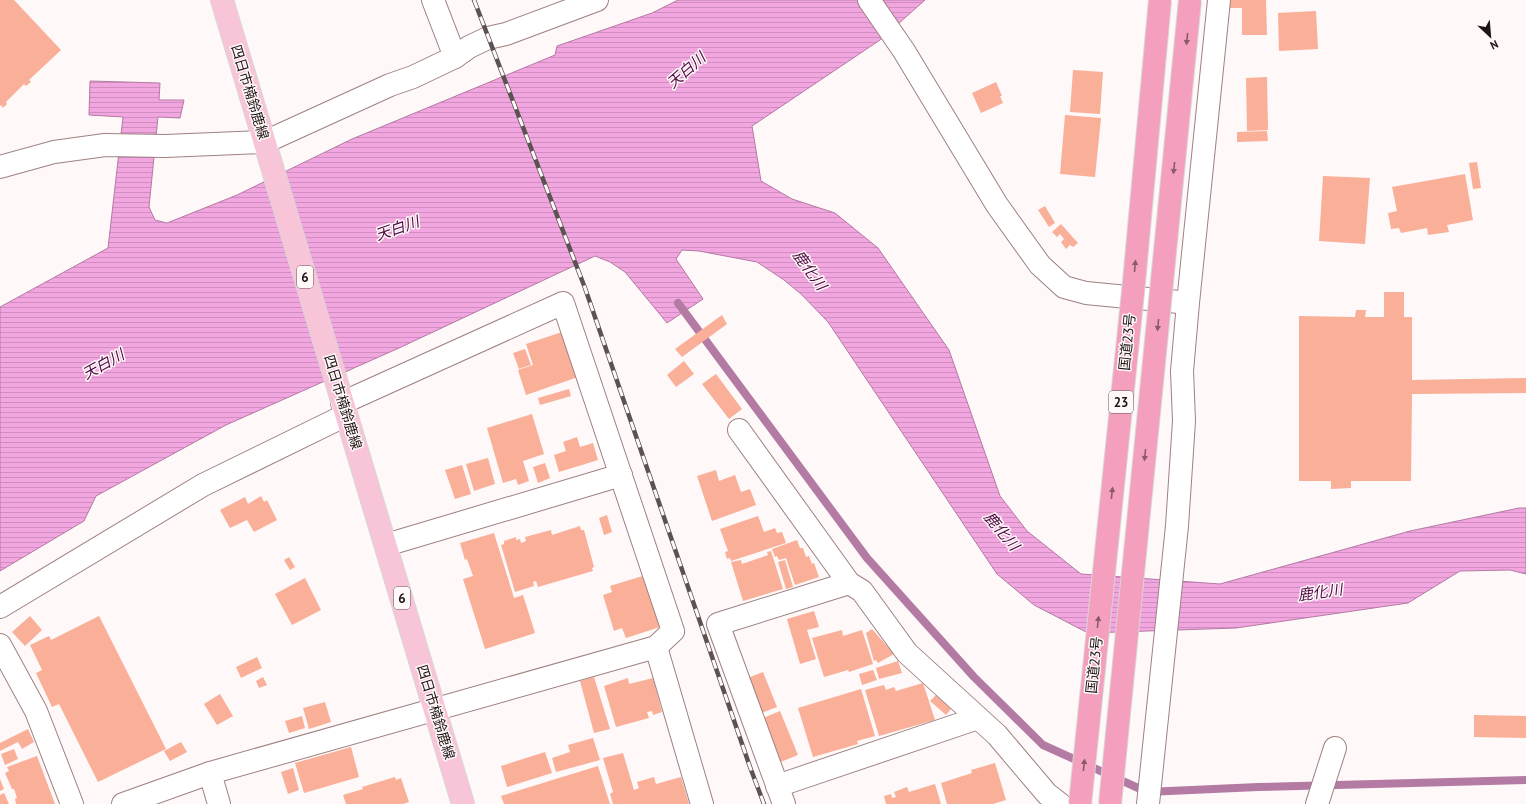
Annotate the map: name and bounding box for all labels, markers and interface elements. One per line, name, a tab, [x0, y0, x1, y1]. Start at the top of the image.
north arrow	[1470, 16, 1510, 56]
one-way arrow	[1183, 33, 1190, 45]
text: N	[1488, 37, 1501, 53]
street label: 四日市楠鈴鹿線	[227, 43, 273, 141]
water label: 天白川	[663, 47, 711, 92]
one-way arrow	[1170, 162, 1177, 174]
water label: 天白川	[373, 211, 423, 244]
water label: 鹿化川	[789, 246, 832, 295]
one-way arrow	[1132, 260, 1138, 272]
road number: 6	[297, 266, 313, 288]
street label: 国道23号	[1115, 313, 1139, 371]
one-way arrow	[1155, 319, 1161, 331]
water label: 天白川	[79, 344, 129, 383]
street label: 四日市楠鈴鹿線	[320, 353, 366, 451]
road number: 23	[1109, 391, 1133, 413]
one-way arrow	[1142, 449, 1148, 461]
one-way arrow	[1108, 487, 1115, 499]
water label: 鹿化川	[980, 508, 1025, 556]
water label: 鹿化川	[1296, 579, 1346, 605]
road number: 6	[394, 587, 410, 609]
one-way arrow	[1095, 616, 1102, 628]
street label: 国道23号	[1082, 636, 1106, 694]
street label: 四日市楠鈴鹿線	[413, 663, 459, 761]
one-way arrow	[1080, 759, 1087, 771]

